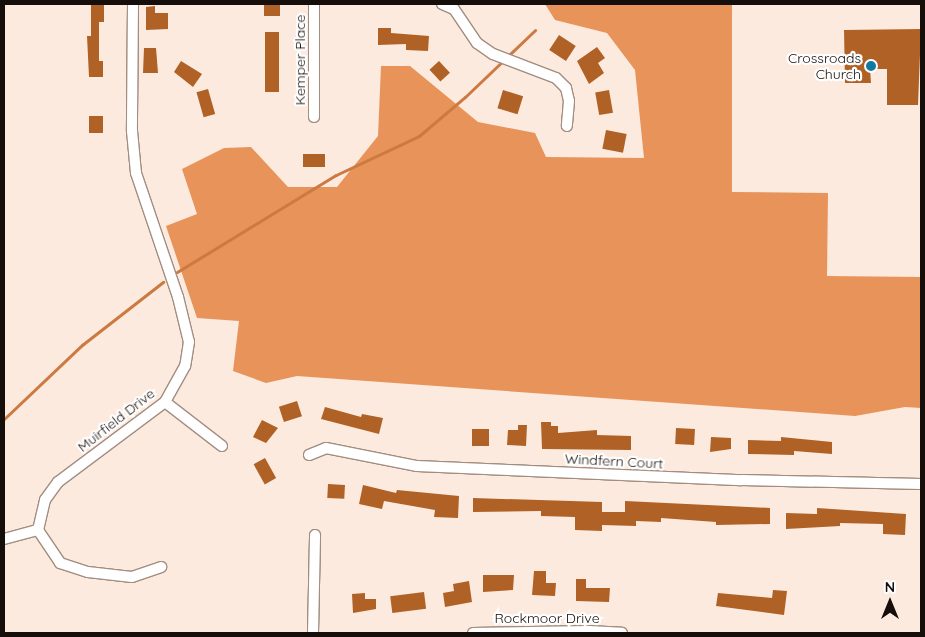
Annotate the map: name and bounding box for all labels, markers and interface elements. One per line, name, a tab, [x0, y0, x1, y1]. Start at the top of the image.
street label: Kemper Place	[292, 15, 308, 105]
place label: Crossroads Church	[788, 50, 861, 82]
marker: Crossroads Church	[865, 60, 877, 72]
street label: Muirfield Drive	[74, 385, 158, 455]
street label: Windfern Court	[564, 450, 664, 472]
north arrow	[865, 577, 915, 627]
text: N	[885, 578, 895, 596]
street label: Rockmoor Drive	[494, 610, 600, 626]

